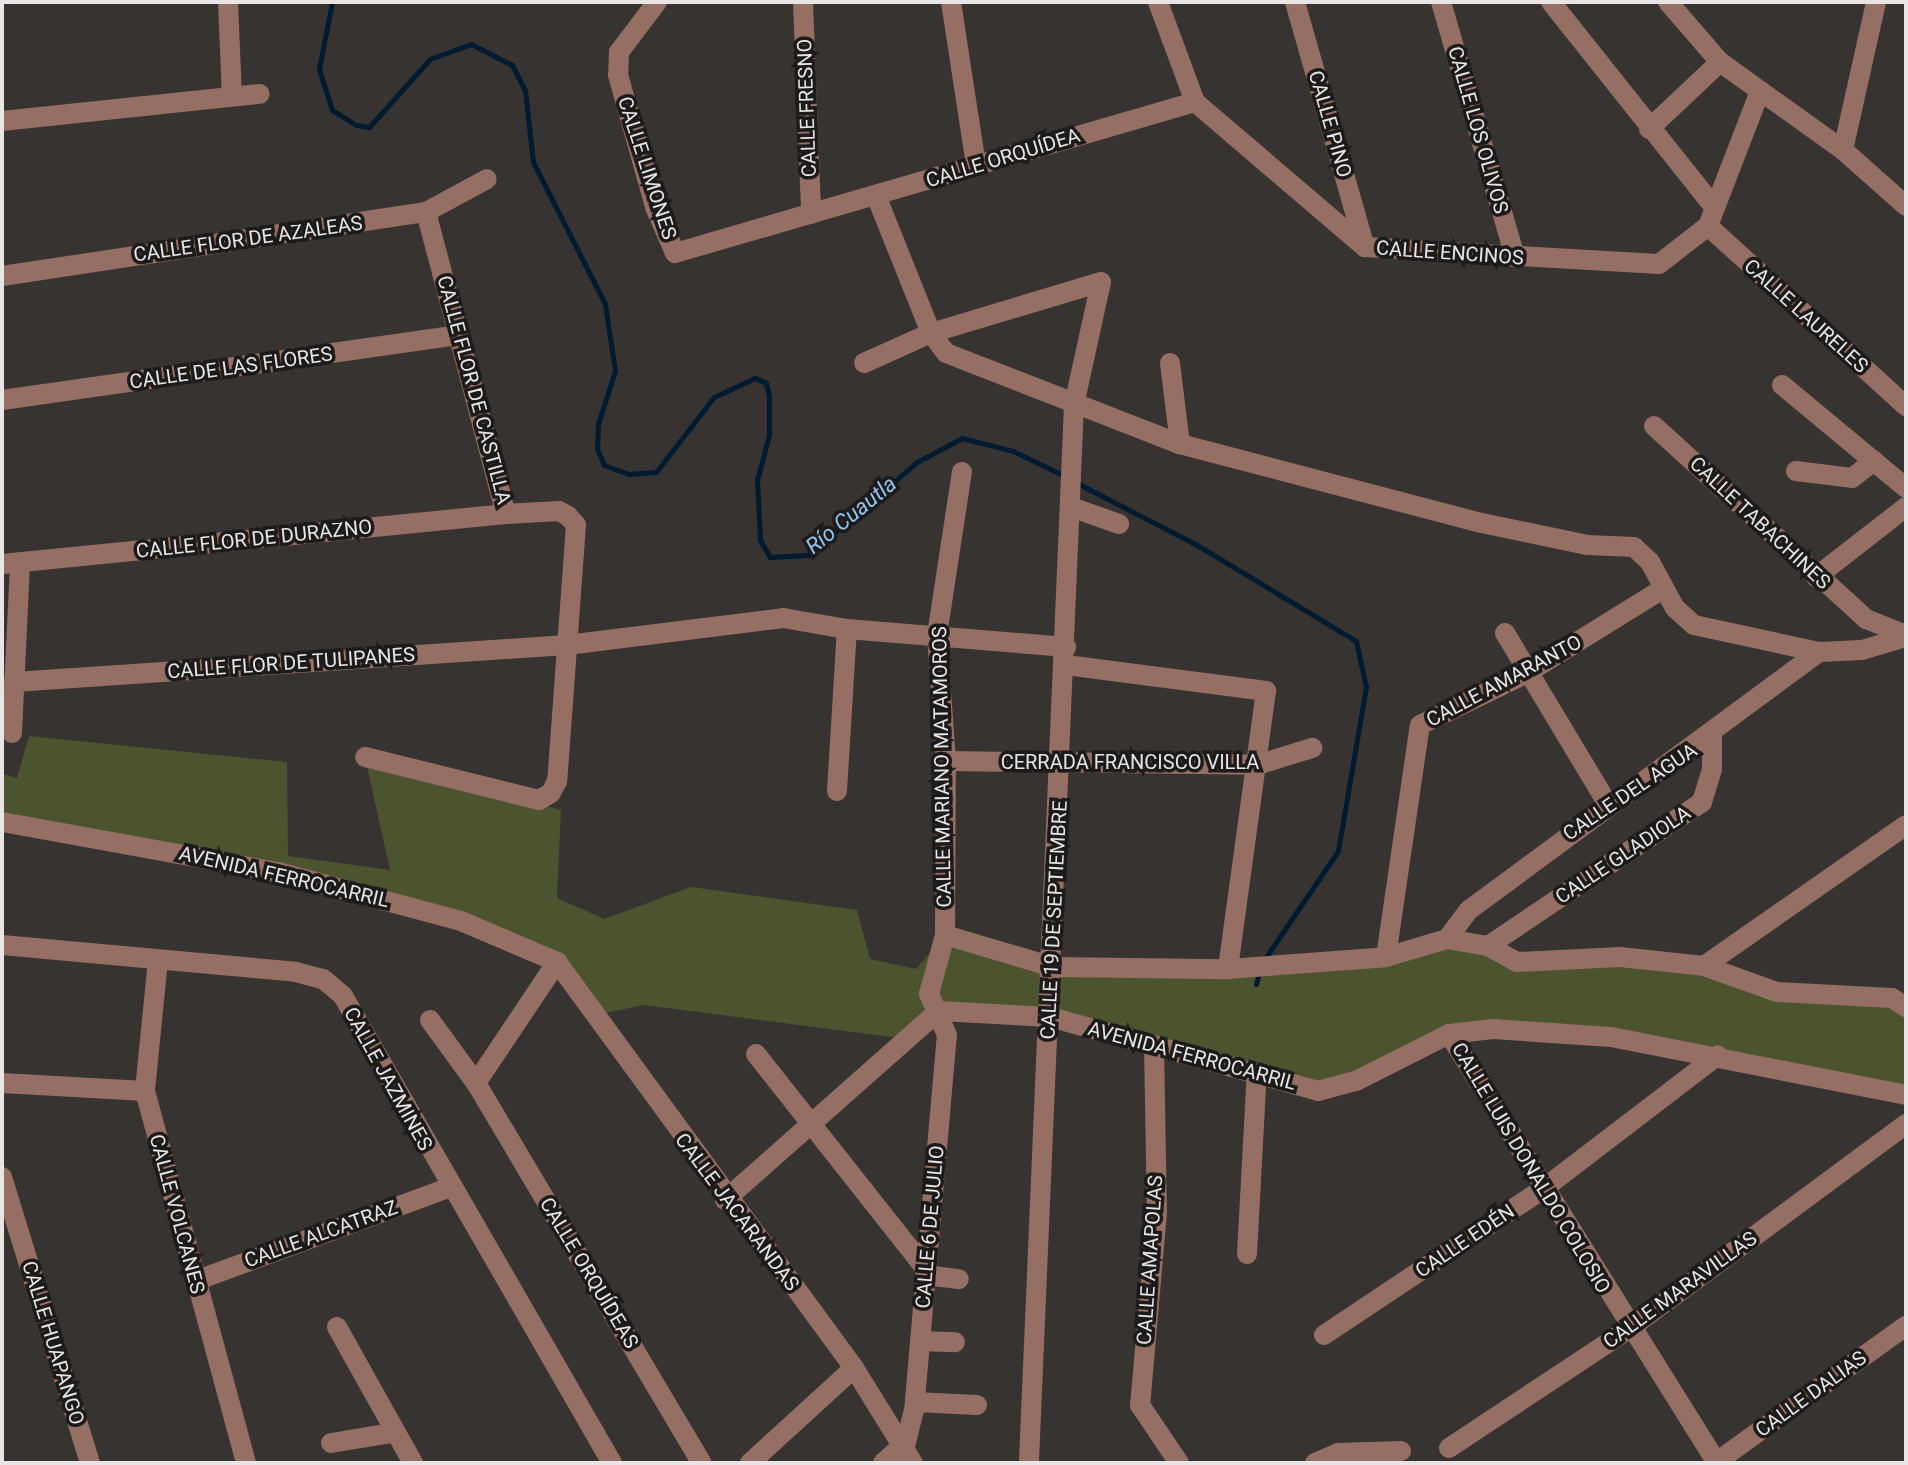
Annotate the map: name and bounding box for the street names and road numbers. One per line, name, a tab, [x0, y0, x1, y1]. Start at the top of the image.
street label: CALLE FRESNO	[793, 38, 821, 178]
street label: CALLE LOS OLIVOS	[1443, 44, 1513, 216]
street label: CALLE PINO	[1303, 68, 1357, 180]
street label: CALLE LIMONES	[613, 93, 681, 243]
street label: CALLE ORQUÍDEA	[923, 123, 1083, 193]
street label: CALLE FLOR DE AZALEAS	[132, 211, 364, 267]
street label: CALLE ENCINOS	[1375, 236, 1525, 270]
street label: CALLE LAURELES	[1739, 254, 1873, 378]
street label: CALLE FLOR DE CASTILLA	[432, 273, 516, 507]
street label: CALLE DE LAS FLORES	[128, 342, 334, 394]
street label: CALLE TABACHINES	[1685, 452, 1835, 594]
street label: CALLE FLOR DE DURAZNO	[135, 515, 373, 563]
street label: CALLE MARIANO MATAMOROS	[928, 626, 956, 908]
street label: CALLE AMARANTO	[1422, 630, 1586, 732]
street label: CALLE FLOR DE TULIPANES	[166, 642, 416, 684]
street label: CALLE DEL AGUA	[1558, 738, 1702, 846]
street label: CERRADA FRANCISCO VILLA	[1001, 750, 1259, 774]
street label: CALLE 19 DE SEPTIEMBRE	[1036, 800, 1072, 1040]
street label: CALLE GLADIOLA	[1551, 801, 1695, 909]
street label: AVENIDA FERROCARRIL	[177, 841, 391, 913]
street label: CALLE JAZMINES	[339, 1003, 437, 1155]
street label: AVENIDA FERROCARRIL	[1085, 1017, 1299, 1095]
street label: CALLE LUIS DONALDO COLOSIO	[1447, 1038, 1615, 1298]
street label: CALLE JACARANDAS	[670, 1128, 804, 1296]
street label: CALLE VOLCANES	[144, 1132, 210, 1296]
street label: CALLE 6 DE JULIO	[911, 1144, 949, 1310]
street label: CALLE AMAPOLAS	[1132, 1174, 1168, 1346]
street label: CALLE ORQUÍDEAS	[535, 1193, 643, 1353]
street label: CALLE ALCATRAZ	[241, 1195, 401, 1273]
street label: CALLE EDÉN	[1411, 1199, 1519, 1283]
street label: CALLE MARAVILLAS	[1599, 1226, 1761, 1354]
street label: CALLE HUAPANGO	[17, 1258, 89, 1428]
street label: CALLE DALIAS	[1751, 1346, 1871, 1442]

